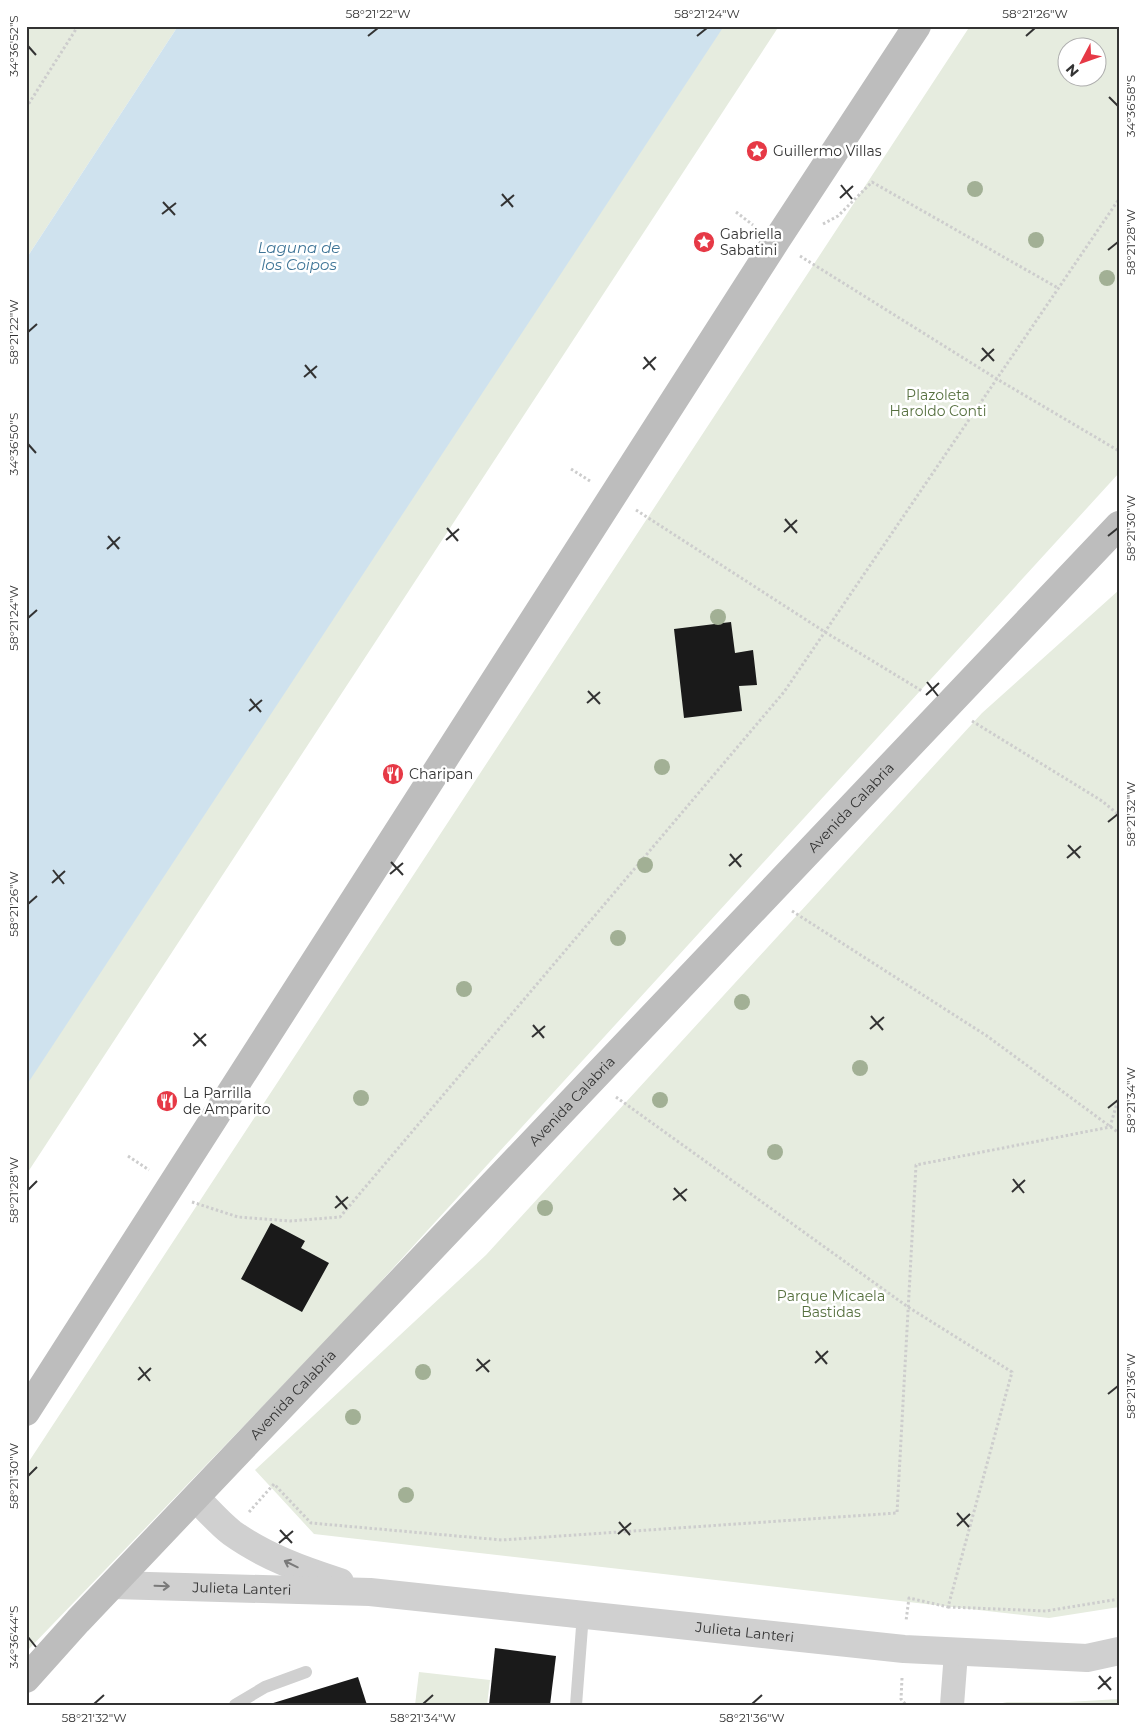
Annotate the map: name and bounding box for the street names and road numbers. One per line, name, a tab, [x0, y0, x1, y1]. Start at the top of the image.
street label: Avenida Calabria	[804, 759, 898, 856]
street label: Avenida Calabria	[525, 1052, 619, 1150]
street label: Avenida Calabria	[246, 1346, 340, 1443]
street label: Julieta Lanteri	[191, 1578, 292, 1599]
street label: Julieta Lanteri	[694, 1618, 795, 1646]

